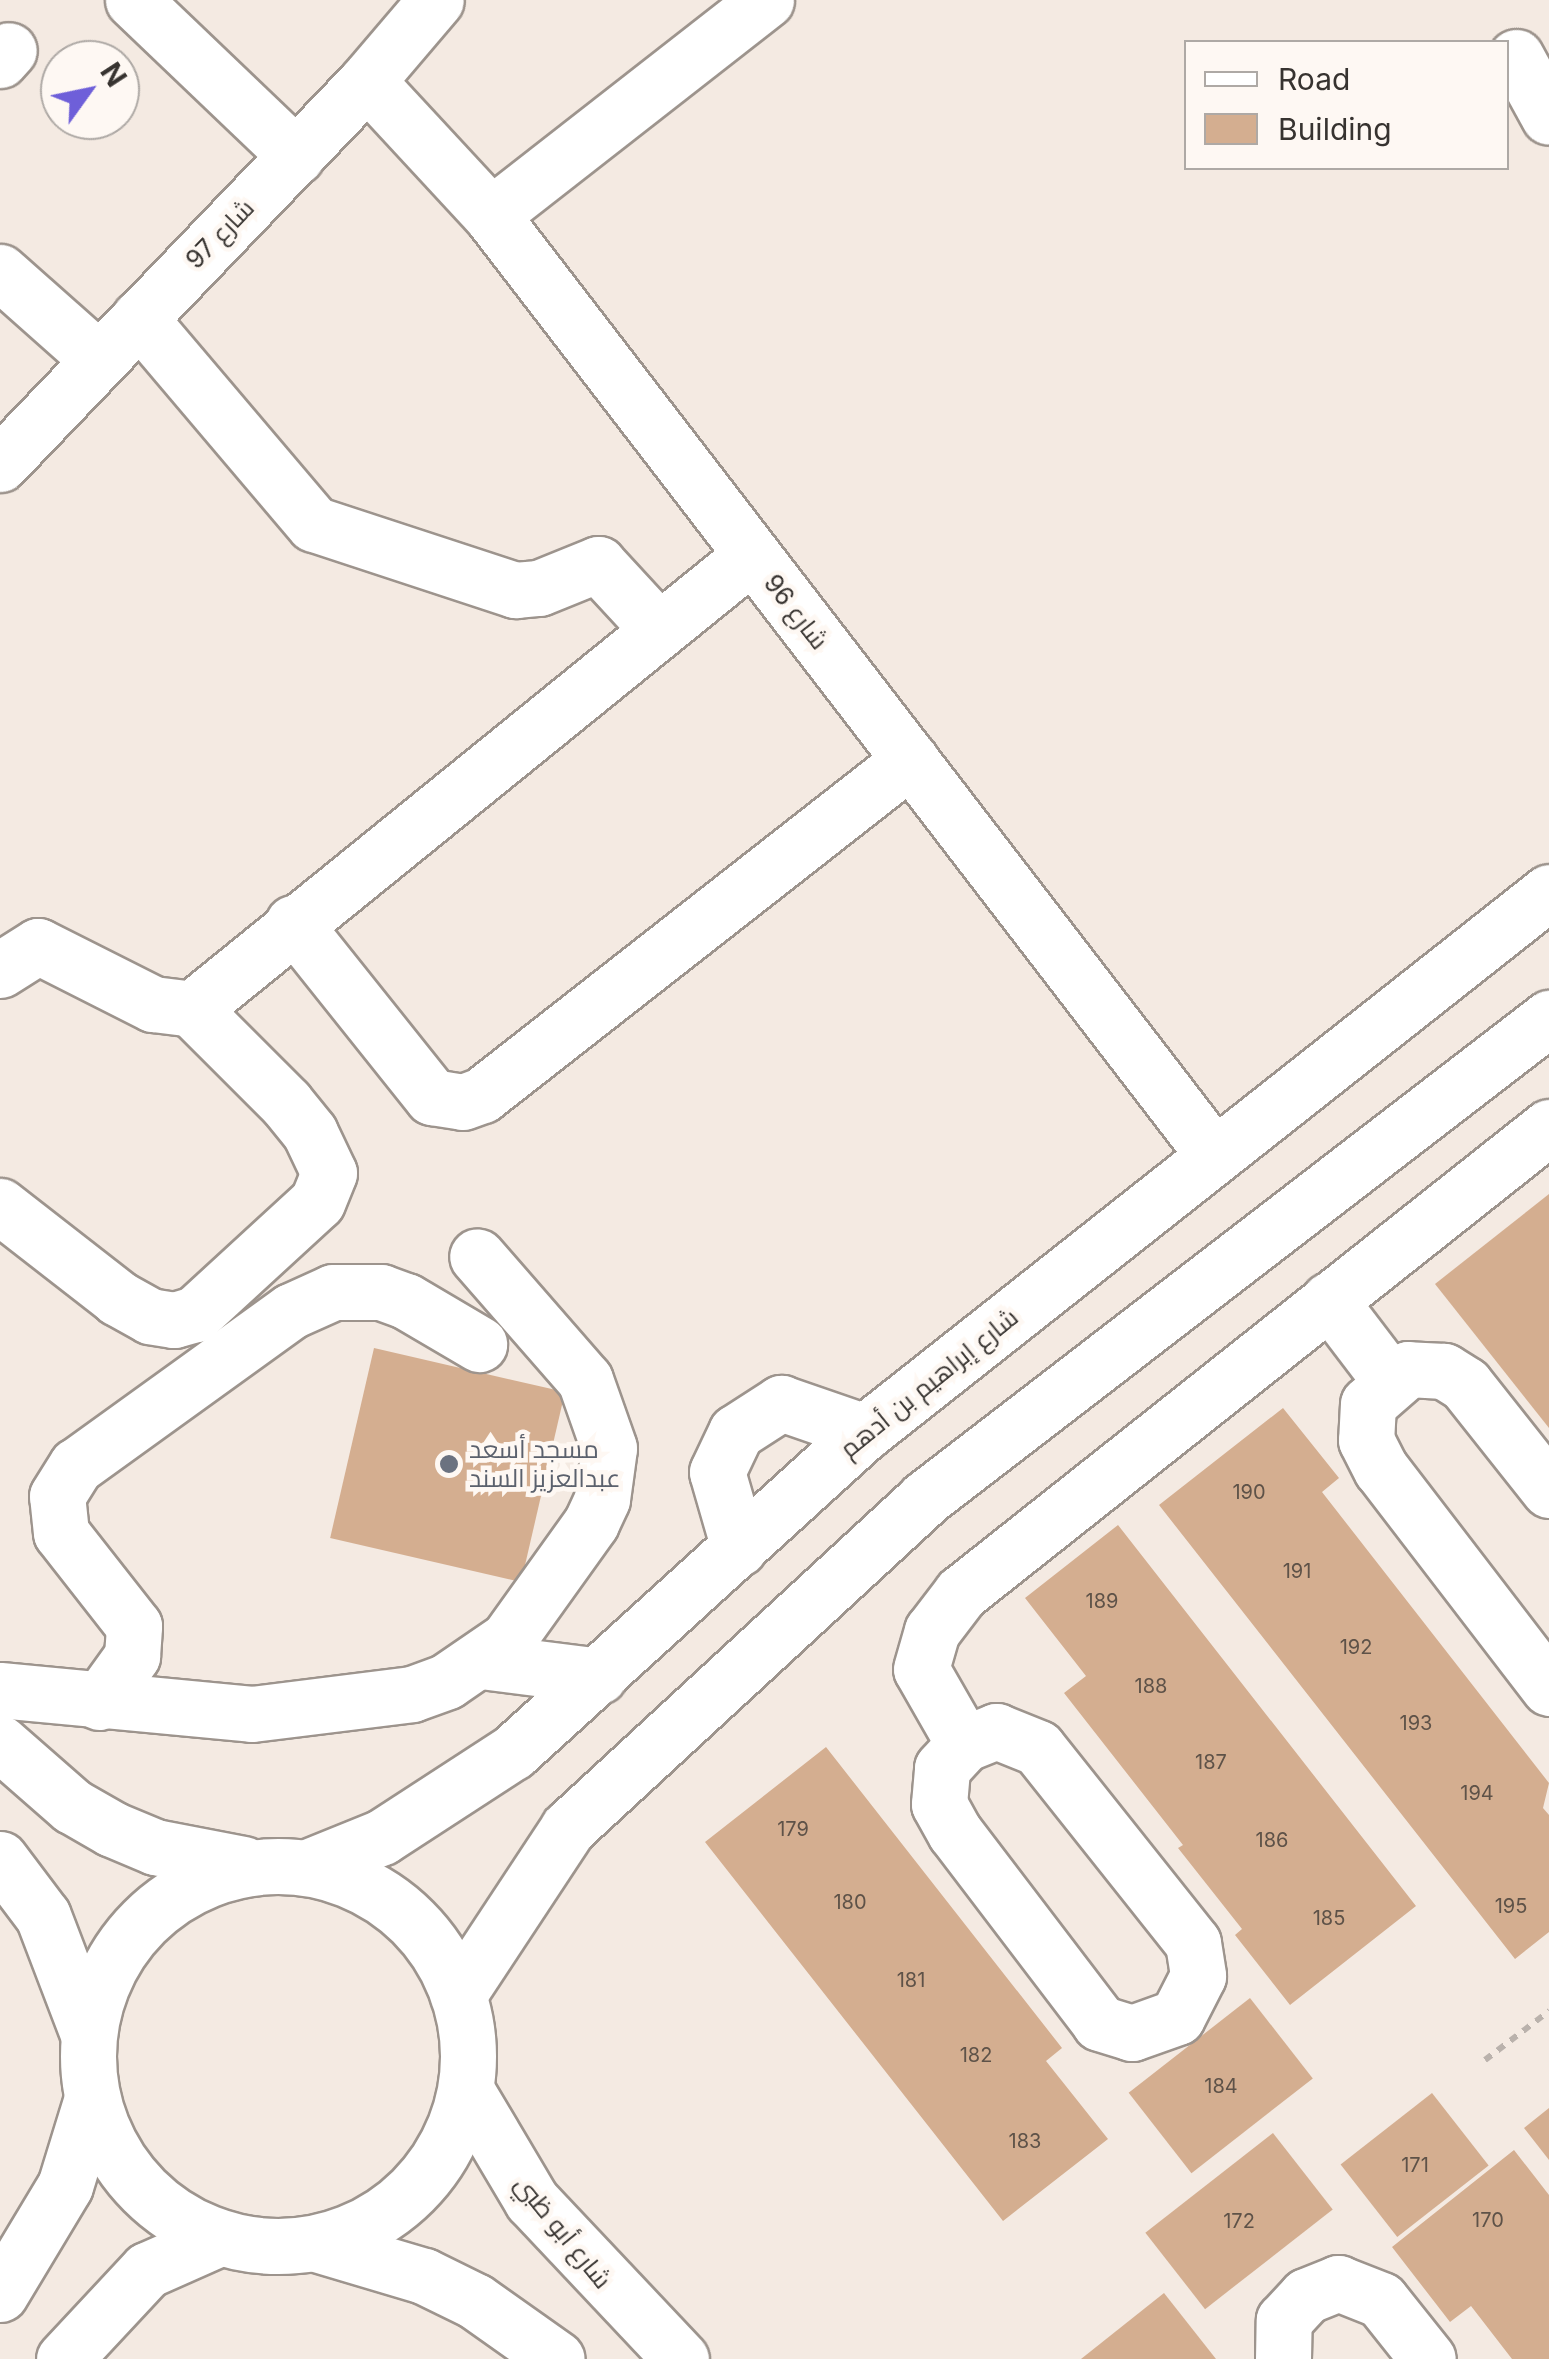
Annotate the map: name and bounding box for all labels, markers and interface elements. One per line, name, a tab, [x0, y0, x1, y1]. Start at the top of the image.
north arrow	[40, 40, 140, 140]
legend	[1184, 40, 1509, 170]
text: N	[93, 57, 134, 93]
text: Road	[1278, 61, 1350, 97]
text: Building	[1278, 111, 1392, 147]
street label: شارع 97	[180, 193, 260, 275]
street label: شارع 96	[758, 569, 834, 655]
street label: شارع إبراهيم بن أدهم	[834, 1302, 1024, 1464]
place label: مسجد أسعد عبدالعزيز السند	[469, 1435, 621, 1494]
marker: مسجد أسعد عبدالعزيز السند	[438, 1453, 460, 1475]
house number: 190	[1232, 1480, 1266, 1504]
house number: 191	[1283, 1559, 1311, 1583]
house number: 189	[1086, 1589, 1118, 1613]
house number: 192	[1340, 1635, 1372, 1659]
house number: 188	[1135, 1674, 1167, 1698]
house number: 193	[1400, 1711, 1432, 1735]
house number: 187	[1195, 1750, 1227, 1774]
house number: 194	[1460, 1781, 1494, 1805]
house number: 179	[777, 1817, 809, 1841]
house number: 186	[1256, 1828, 1288, 1852]
house number: 180	[833, 1890, 867, 1914]
house number: 195	[1495, 1894, 1527, 1918]
house number: 185	[1313, 1906, 1345, 1930]
house number: 181	[897, 1968, 925, 1992]
house number: 182	[960, 2043, 992, 2067]
house number: 184	[1204, 2074, 1238, 2098]
house number: 183	[1009, 2129, 1041, 2153]
house number: 171	[1401, 2153, 1429, 2177]
street label: شارع أبو ظبي	[508, 2169, 618, 2295]
house number: 170	[1472, 2208, 1504, 2232]
house number: 172	[1223, 2209, 1255, 2233]

